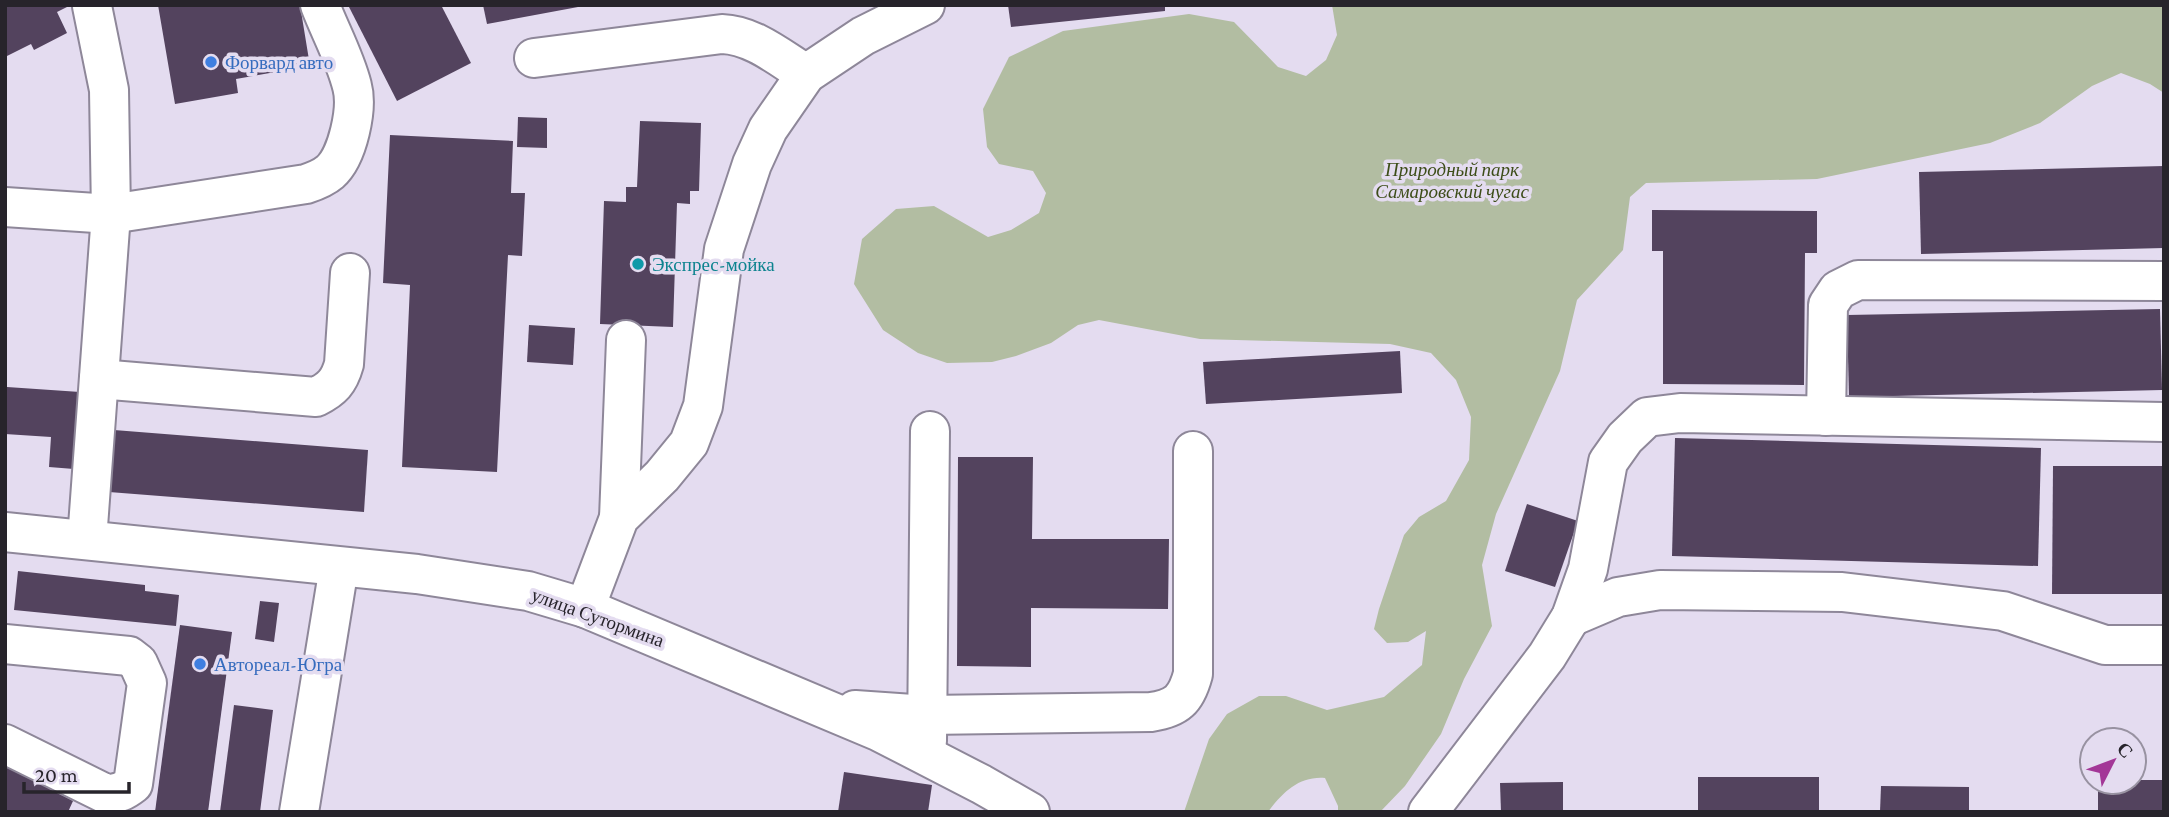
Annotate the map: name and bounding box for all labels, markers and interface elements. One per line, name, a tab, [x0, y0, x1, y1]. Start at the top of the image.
place label: Форвард авто	[225, 52, 333, 73]
marker: Форвард авто	[203, 54, 219, 70]
park label: Природный парк Самаровский чугас	[1375, 159, 1529, 202]
place label: Экспрес-мойка	[652, 254, 775, 275]
marker: Экспрес-мойка	[630, 256, 646, 272]
street label: улица Сутормина	[529, 584, 668, 651]
place label: Автореал-Югра	[214, 654, 343, 675]
marker: Автореал-Югра	[192, 656, 208, 672]
north arrow	[2078, 726, 2148, 796]
text: С	[2113, 738, 2138, 762]
scale bar	[24, 750, 130, 794]
text: 20 m	[35, 763, 78, 787]

